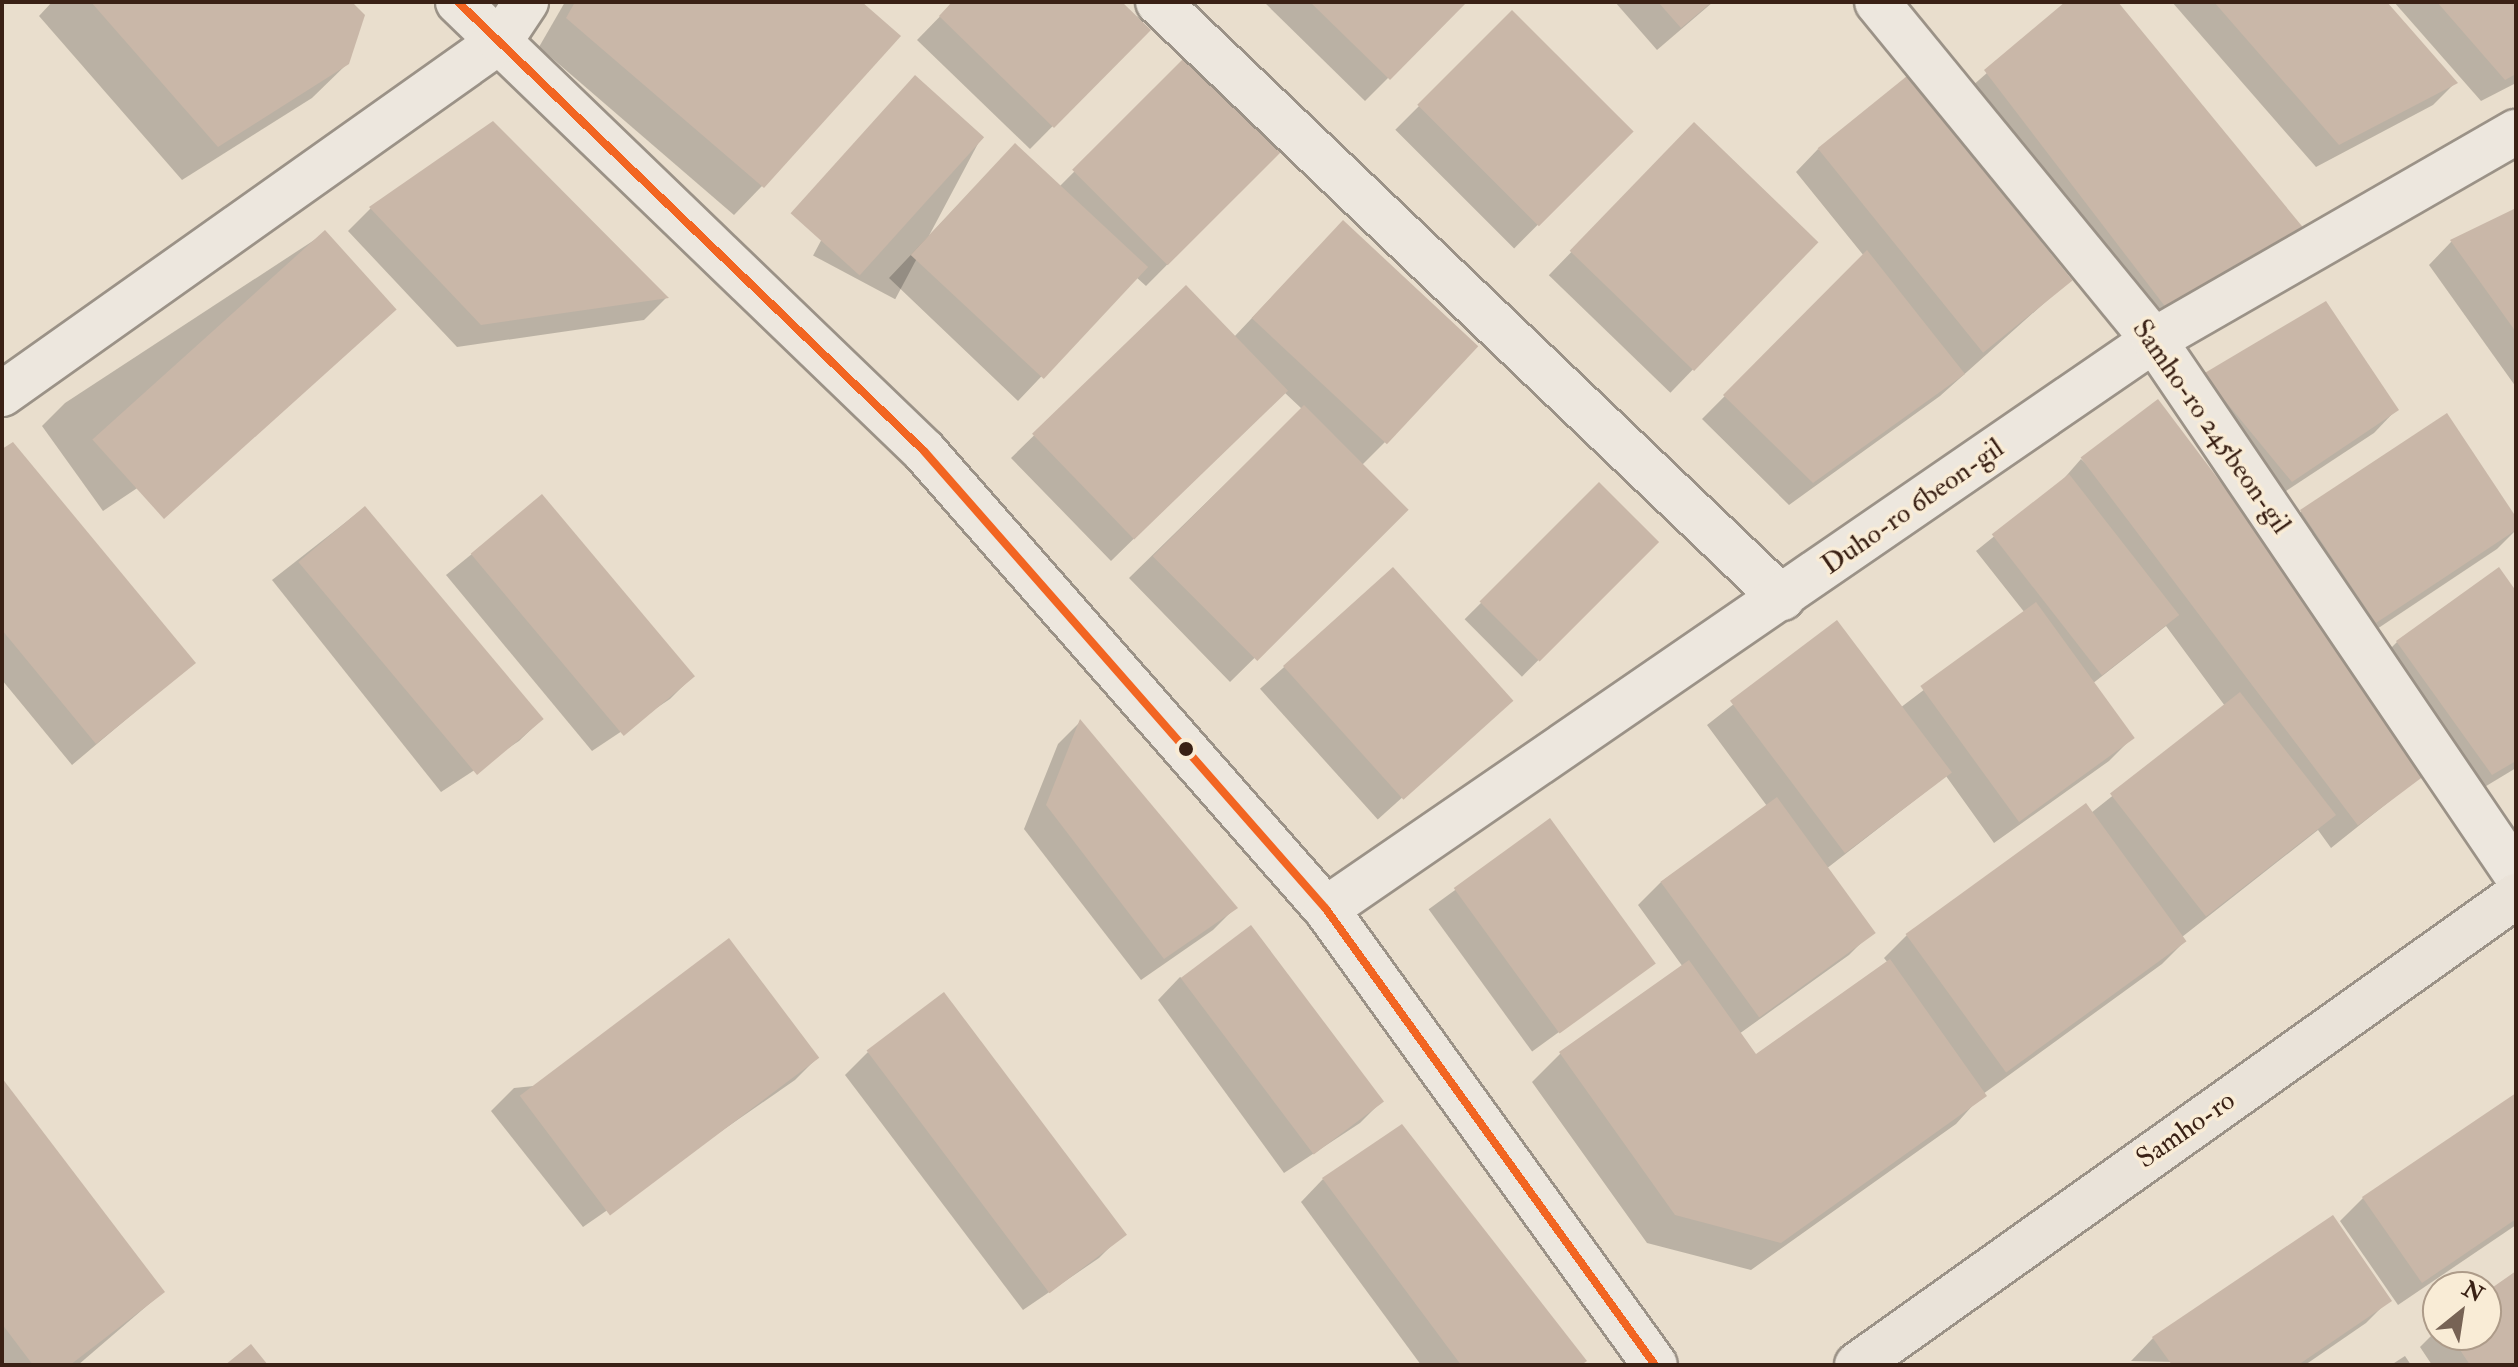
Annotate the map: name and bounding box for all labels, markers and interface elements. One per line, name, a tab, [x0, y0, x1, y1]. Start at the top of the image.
street label: Samho-ro 245beon-gil	[2124, 313, 2298, 541]
street label: Duho-ro 6beon-gil	[1815, 432, 2011, 582]
unlabelled marker	[1178, 741, 1194, 757]
street label: Samho-ro	[2130, 1084, 2242, 1176]
north arrow	[2422, 1271, 2502, 1351]
text: N	[2457, 1275, 2489, 1309]

